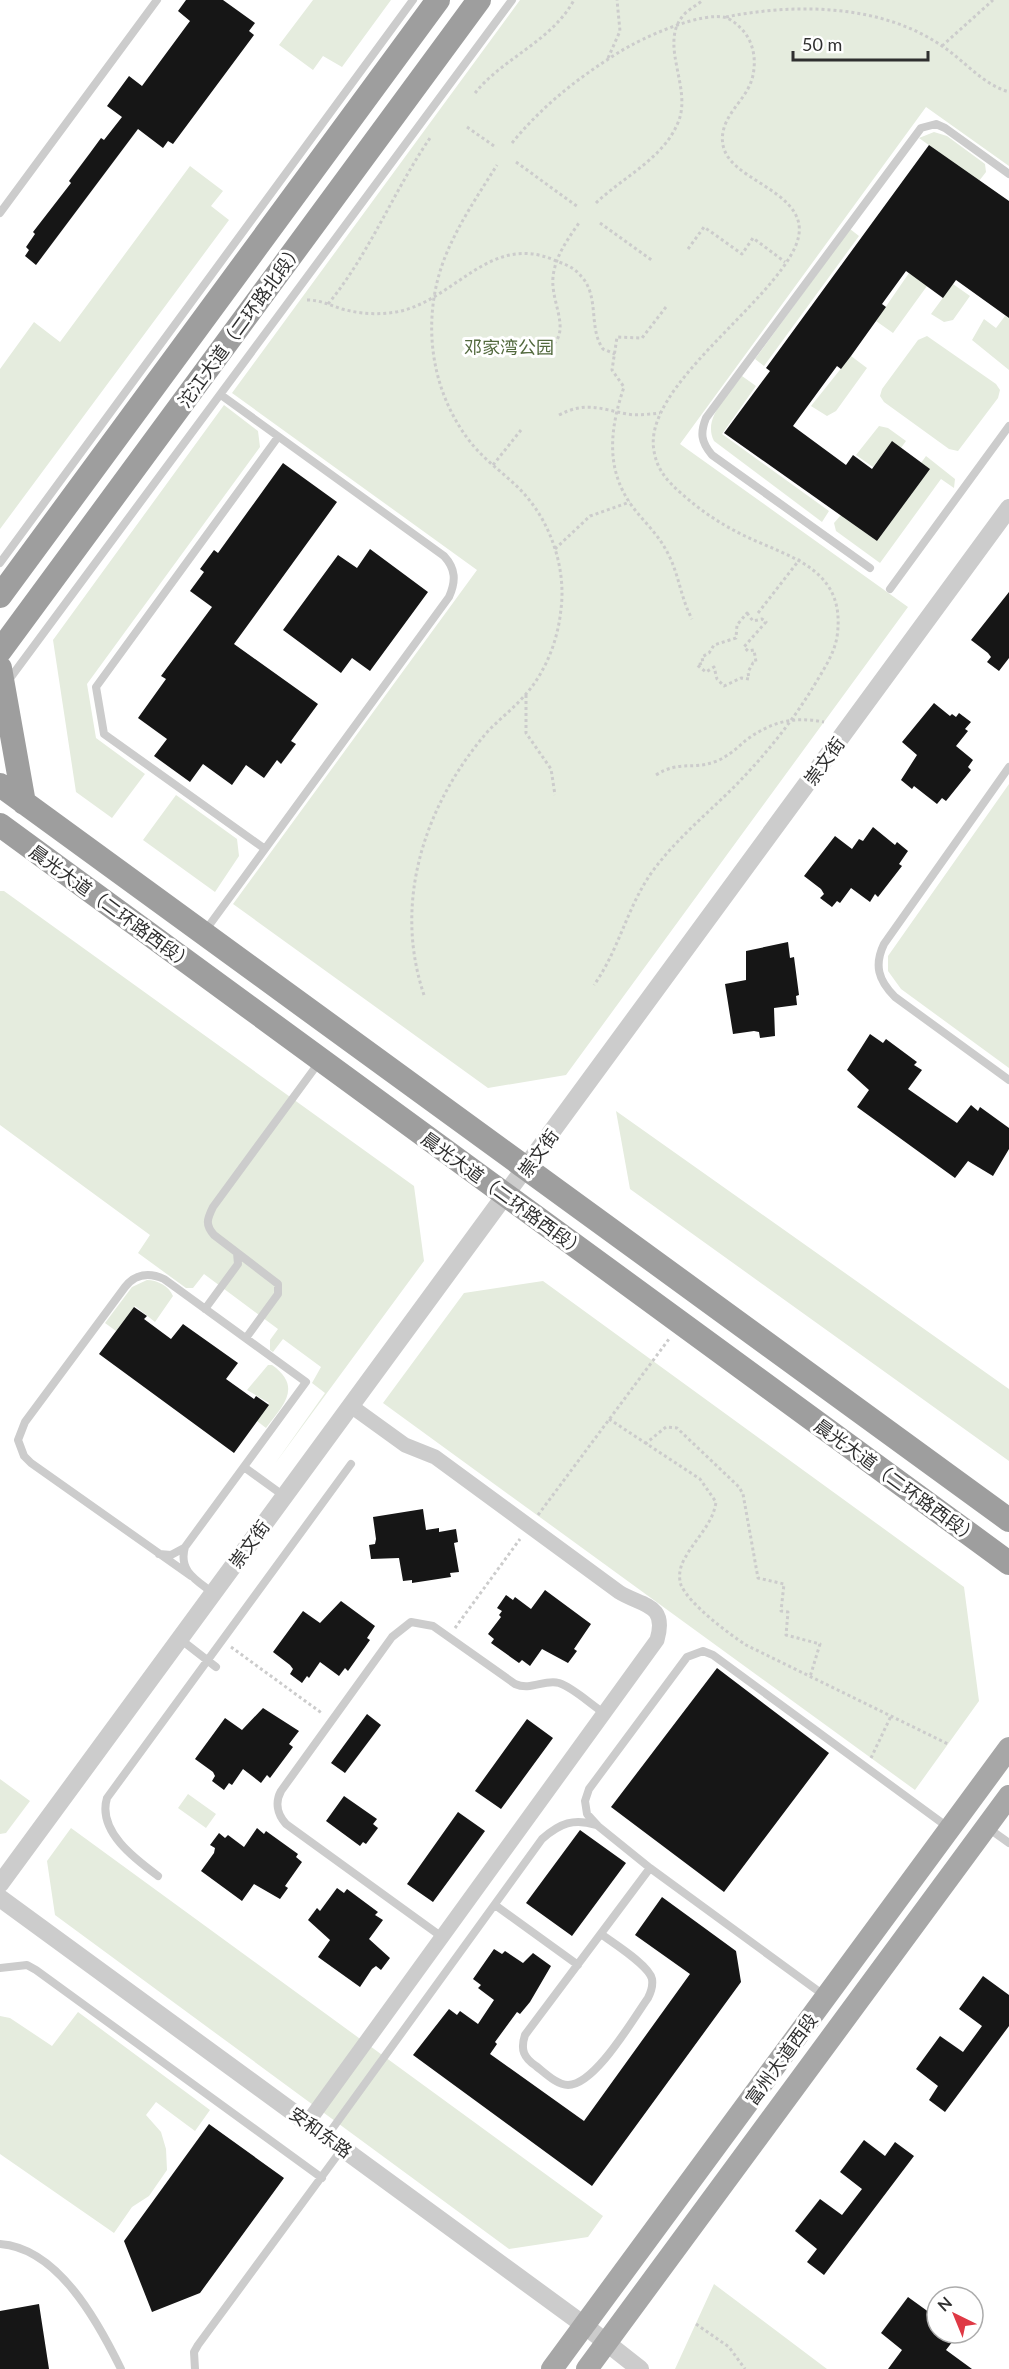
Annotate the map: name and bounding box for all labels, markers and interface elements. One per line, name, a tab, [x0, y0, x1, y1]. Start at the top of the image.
scale bar	[793, 24, 928, 62]
text: 50 m	[802, 33, 842, 55]
street label: 沱江大道（二环路北段）	[173, 238, 307, 412]
park label: 邓家湾公园	[464, 336, 554, 358]
street label: 崇文街	[799, 733, 849, 789]
street label: 晨光大道（二环路西段）	[25, 840, 199, 974]
street label: 崇文街	[513, 1125, 563, 1181]
street label: 晨光大道（二环路西段）	[417, 1127, 591, 1261]
street label: 晨光大道（二环路西段）	[810, 1414, 984, 1548]
street label: 崇文街	[224, 1516, 274, 1572]
street label: 富州大道西段	[740, 2009, 822, 2109]
street label: 安和东路	[285, 2102, 357, 2162]
north arrow	[925, 2285, 985, 2345]
text: N	[933, 2293, 955, 2315]

